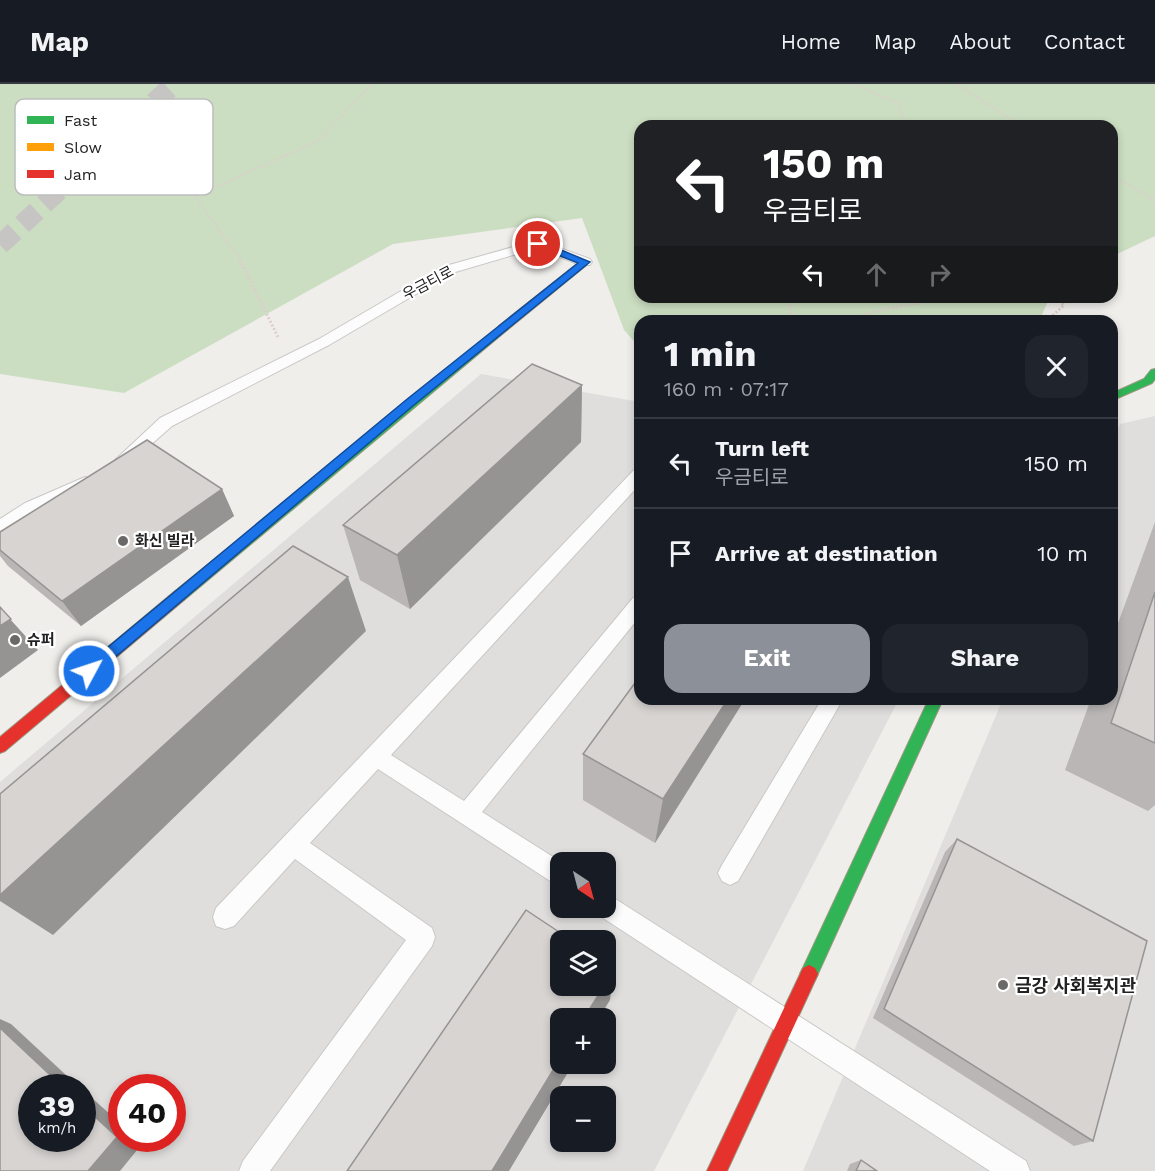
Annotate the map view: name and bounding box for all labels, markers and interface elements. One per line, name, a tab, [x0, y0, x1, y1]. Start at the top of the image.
text: Map	[30, 25, 89, 58]
text: Home	[781, 29, 841, 54]
text: Map	[874, 29, 917, 54]
text: About	[950, 29, 1011, 54]
text: Contact	[1044, 29, 1125, 54]
legend	[15, 99, 213, 195]
text: Fast	[64, 111, 97, 130]
text: Slow	[64, 138, 102, 157]
text: 150 m	[763, 139, 884, 188]
icon: left	[664, 144, 742, 222]
text: Jam	[64, 165, 97, 184]
text: 우금티로	[763, 195, 862, 227]
pin	[512, 218, 563, 269]
icon: arrive	[521, 227, 554, 260]
icon: left	[797, 258, 830, 291]
icon: ahead	[860, 258, 893, 291]
icon: right	[923, 258, 956, 291]
street label: 우금티로	[399, 262, 457, 304]
text: 1 min	[664, 333, 756, 375]
button: close	[1025, 335, 1088, 398]
text: 160 m · 07:17	[664, 377, 789, 401]
text: Turn left	[715, 436, 809, 461]
icon: left	[664, 447, 697, 480]
text: 150 m	[1024, 451, 1088, 476]
text: 우금티로	[715, 465, 789, 489]
place label: 화신 빌라	[135, 532, 195, 550]
marker: 화신 빌라	[116, 534, 130, 548]
icon: arrive	[664, 537, 697, 570]
text: Arrive at destination	[715, 541, 938, 566]
text: 10 m	[1037, 541, 1088, 566]
button: Exit	[664, 624, 870, 693]
button: Share	[882, 624, 1088, 693]
place label: 슈퍼	[27, 631, 55, 649]
marker: 슈퍼	[8, 633, 22, 647]
position arrow	[57, 639, 121, 703]
north arrow	[550, 852, 616, 918]
map controls	[550, 852, 616, 1152]
button: layers	[550, 930, 616, 996]
place label: 금강 사회복지관	[1015, 975, 1137, 996]
marker: 금강 사회복지관	[996, 978, 1010, 992]
button: +	[550, 1008, 616, 1074]
speed limit sign: 40	[108, 1074, 186, 1152]
button: −	[550, 1086, 616, 1152]
text: 39	[39, 1088, 75, 1123]
text: km/h	[38, 1119, 76, 1137]

